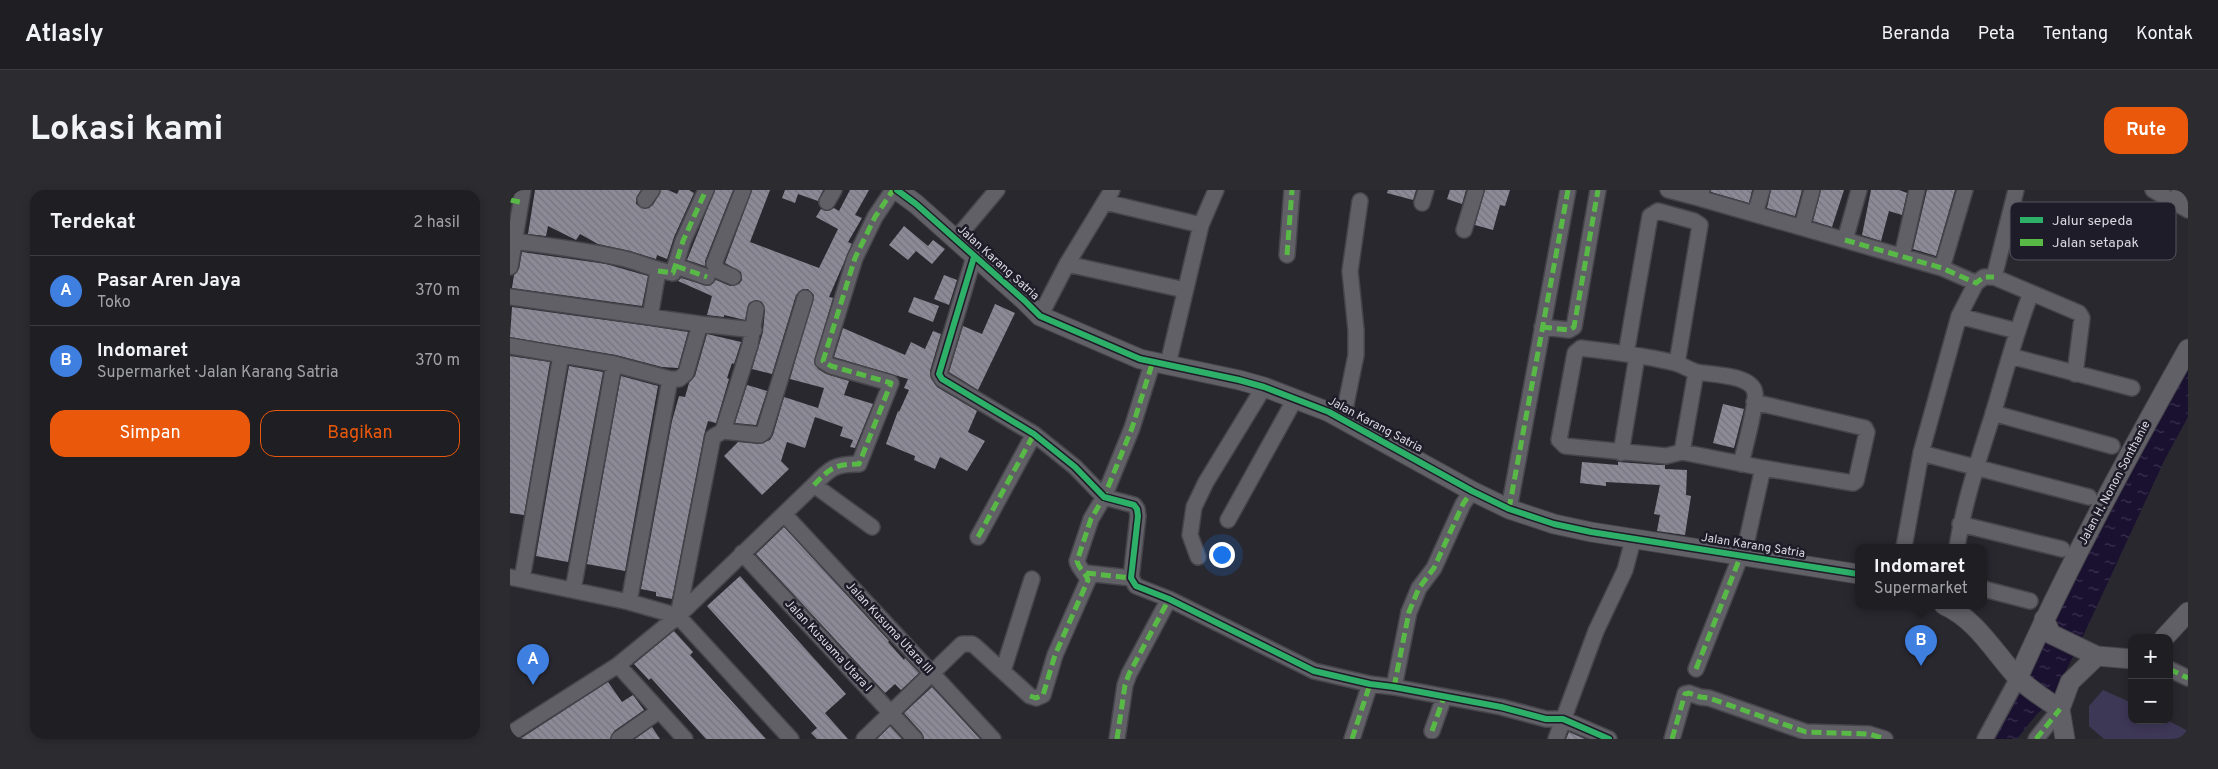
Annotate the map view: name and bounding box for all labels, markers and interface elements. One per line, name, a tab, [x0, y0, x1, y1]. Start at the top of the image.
text: Atlasly	[25, 20, 104, 50]
text: Beranda	[1881, 23, 1950, 46]
text: Peta	[1978, 23, 2015, 46]
text: Tentang	[2043, 23, 2108, 46]
text: Kontak	[2136, 23, 2193, 46]
button: Rute	[2104, 107, 2188, 154]
text: Lokasi kami	[30, 108, 223, 152]
legend	[2010, 202, 2176, 260]
text: Terdekat	[50, 209, 136, 236]
text: 2 hasil	[413, 213, 460, 233]
text: Jalur sepeda	[2052, 213, 2133, 230]
street label: Jalan Karang Satria	[954, 222, 1042, 304]
text: Jalan setapak	[2052, 235, 2139, 252]
text: Pasar Aren Jaya	[97, 269, 241, 293]
text: A	[60, 281, 72, 301]
text: 370 m	[415, 281, 460, 301]
text: Toko	[97, 293, 131, 313]
text: Indomaret	[97, 339, 188, 363]
text: B	[60, 351, 72, 371]
text: 370 m	[415, 351, 460, 371]
text: Supermarket · Jalan Karang Satria	[97, 363, 338, 383]
street label: Jalan Karang Satria	[1325, 393, 1425, 457]
button: Simpan	[50, 410, 250, 457]
button: Bagikan	[260, 410, 460, 457]
street label: Jalan H. Nonon Sonthanie	[2075, 418, 2155, 548]
street label: Jalan Karang Satria	[1700, 530, 1806, 562]
your location	[1209, 542, 1235, 568]
popup	[1855, 544, 1987, 609]
text: Indomaret	[1874, 555, 1965, 579]
street label: Jalan Kusuma Utara III	[842, 578, 936, 678]
text: Supermarket	[1874, 579, 1968, 599]
street label: Jalan Kusuama Utara I	[781, 596, 875, 696]
pin: B	[1905, 625, 1937, 666]
map controls	[2128, 634, 2173, 724]
button: +	[2128, 634, 2173, 679]
pin: A	[517, 644, 549, 685]
button: −	[2128, 679, 2173, 724]

